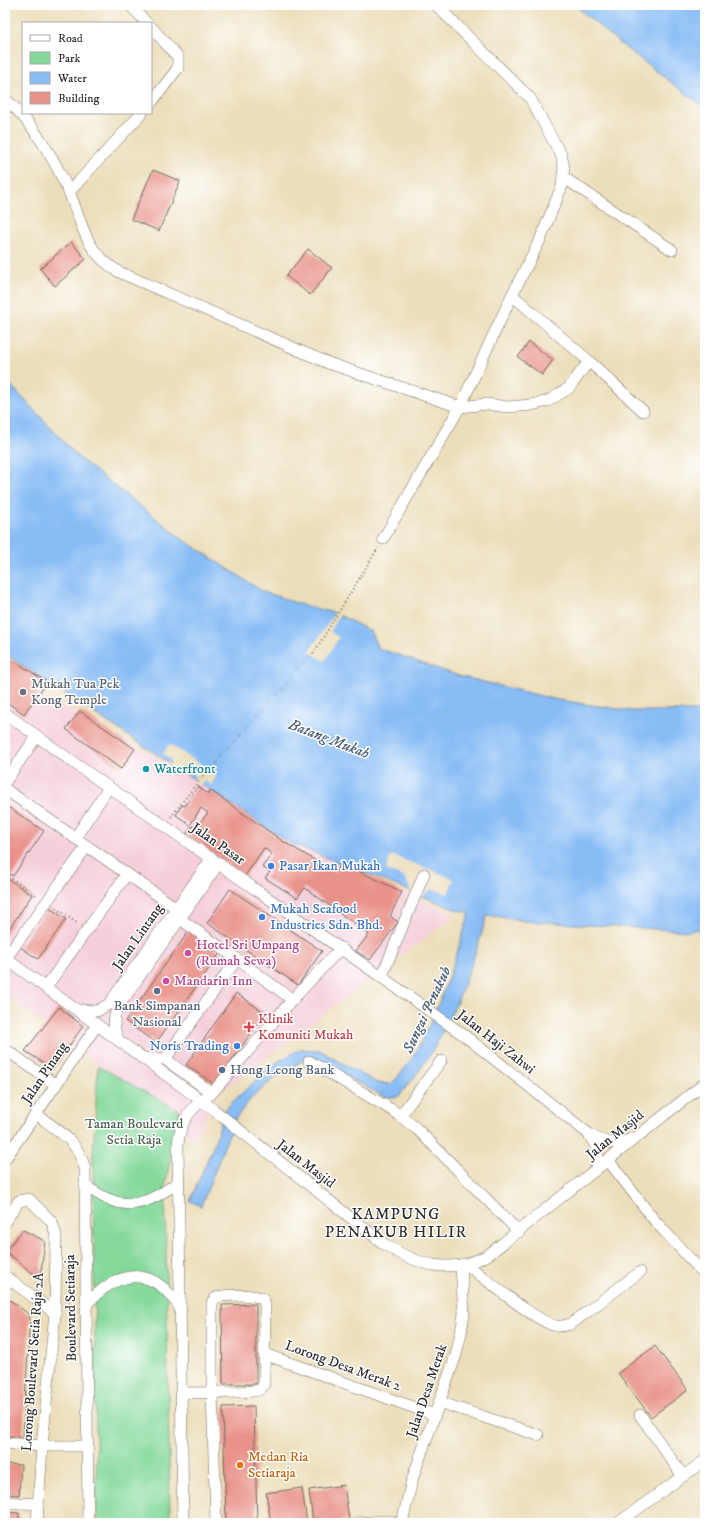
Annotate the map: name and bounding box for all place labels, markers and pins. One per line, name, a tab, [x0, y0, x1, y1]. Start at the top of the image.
place label: Mukah Tua Pek Kong Temple	[31, 675, 120, 709]
marker: Mukah Tua Pek Kong Temple	[18, 687, 28, 697]
place label: Waterfront	[153, 760, 216, 778]
marker: Waterfront	[141, 764, 151, 774]
place label: Pasar Ikan Mukah	[279, 857, 381, 875]
marker: Pasar Ikan Mukah	[266, 861, 276, 871]
place label: Mukah Seafood Industries Sdn. Bhd.	[270, 900, 383, 934]
marker: Mukah Seafood Industries Sdn. Bhd.	[257, 912, 267, 922]
place label: Hotel Sri Umpang (Rumah Sewa)	[196, 936, 299, 970]
marker: Hotel Sri Umpang (Rumah Sewa)	[183, 948, 193, 958]
place label: Mandarin Inn	[174, 972, 253, 990]
marker: Mandarin Inn	[161, 976, 171, 986]
marker: Bank Simpanan Nasional	[152, 986, 162, 996]
place label: Bank Simpanan Nasional	[113, 997, 201, 1031]
place label: Klinik Komuniti Mukah	[258, 1010, 354, 1044]
marker: Klinik Komuniti Mukah	[243, 1021, 255, 1033]
place label: Noris Trading	[149, 1037, 229, 1055]
marker: Noris Trading	[232, 1041, 242, 1051]
place label: Hong Leong Bank	[230, 1061, 334, 1079]
marker: Hong Leong Bank	[217, 1065, 227, 1075]
place label: Medan Ria Setiaraja	[248, 1448, 309, 1482]
marker: Medan Ria Setiaraja	[235, 1460, 245, 1470]

